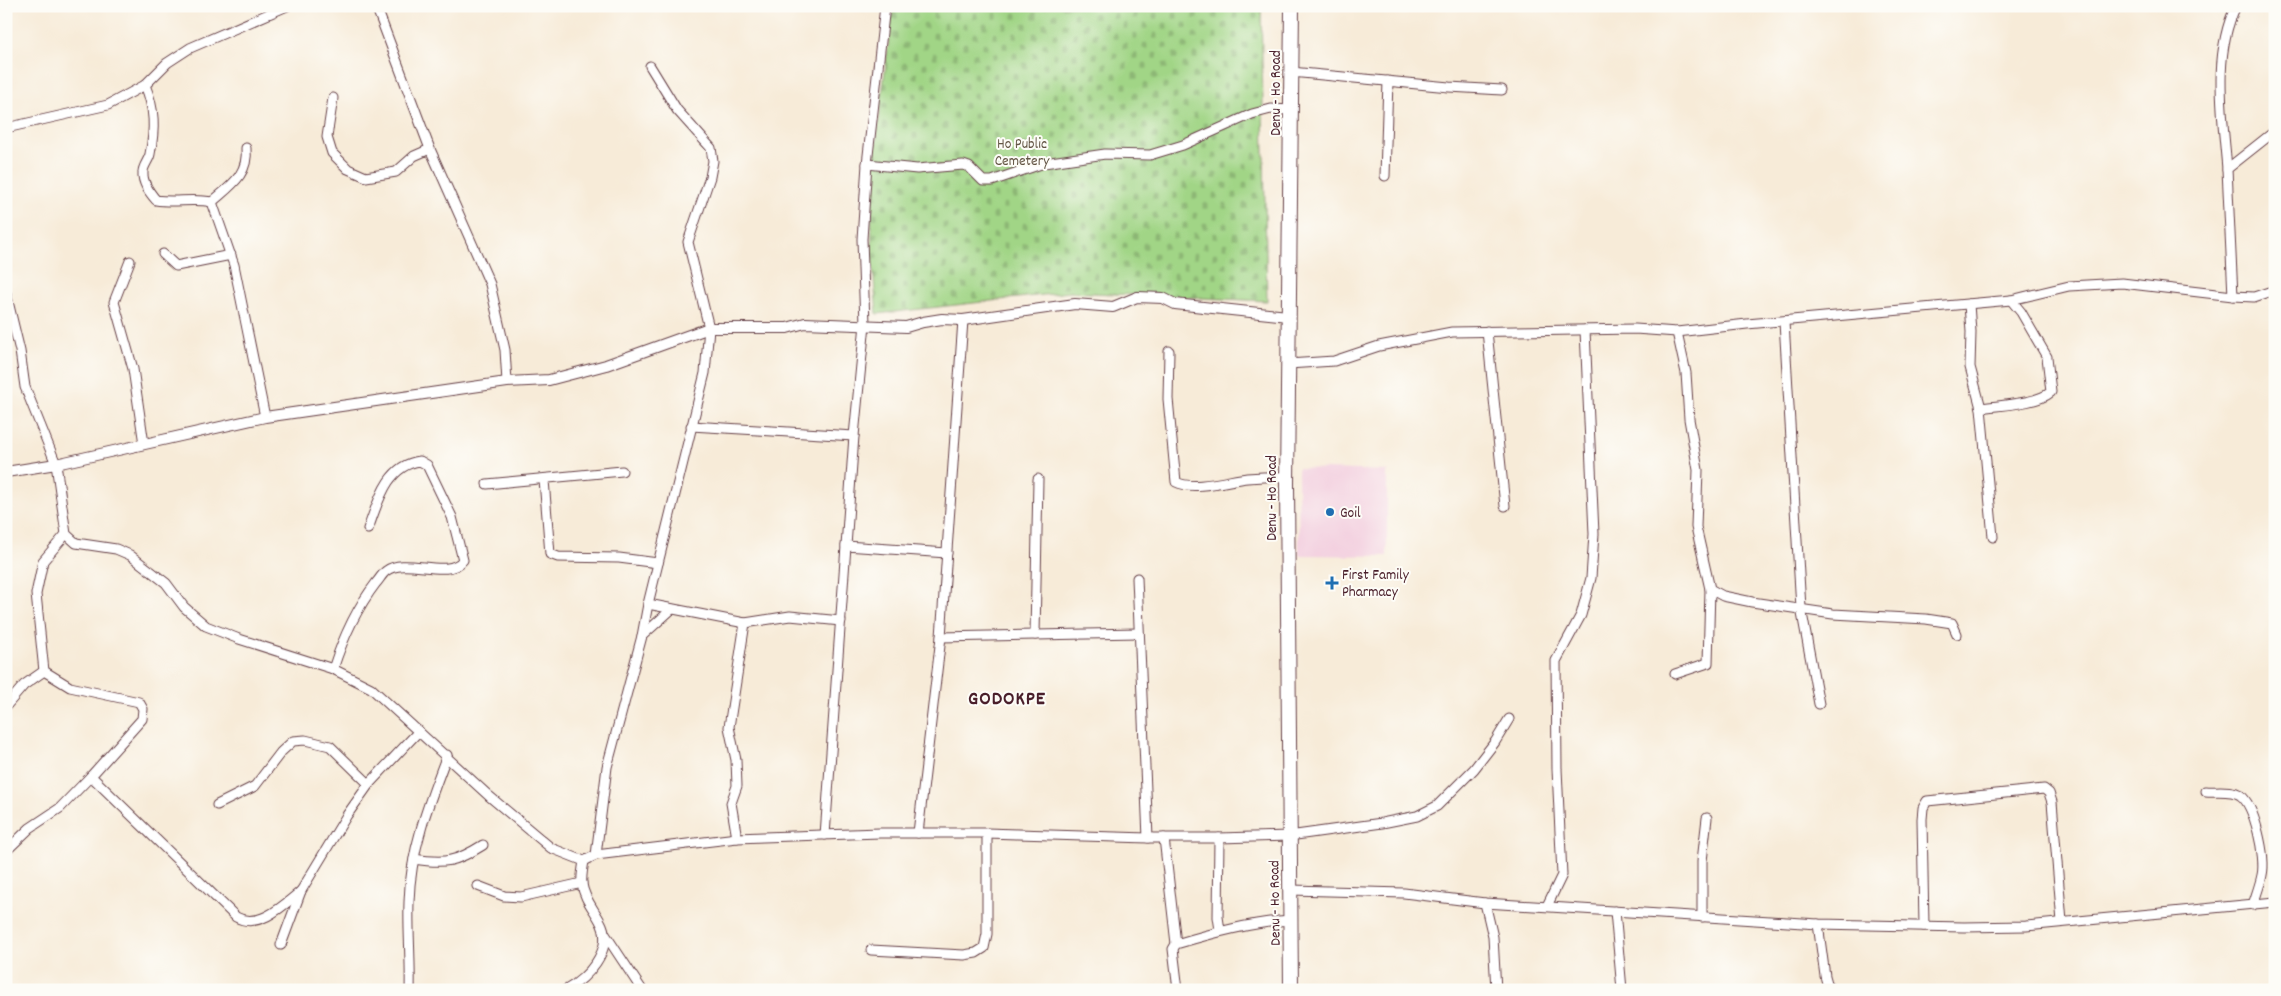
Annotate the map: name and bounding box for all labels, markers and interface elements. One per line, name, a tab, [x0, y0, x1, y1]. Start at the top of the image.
street label: Denu - Ho Road	[1266, 50, 1288, 136]
park label: Ho Public Cemetery	[995, 134, 1050, 173]
street label: Denu - Ho Road	[1262, 455, 1284, 541]
place label: Goil	[1340, 503, 1361, 525]
marker: Goil	[1324, 506, 1336, 518]
place label: First Family Pharmacy	[1342, 565, 1410, 604]
marker: First Family Pharmacy	[1326, 577, 1338, 589]
district label: GODOKPE	[968, 686, 1046, 714]
street label: Denu - Ho Road	[1264, 860, 1288, 946]

